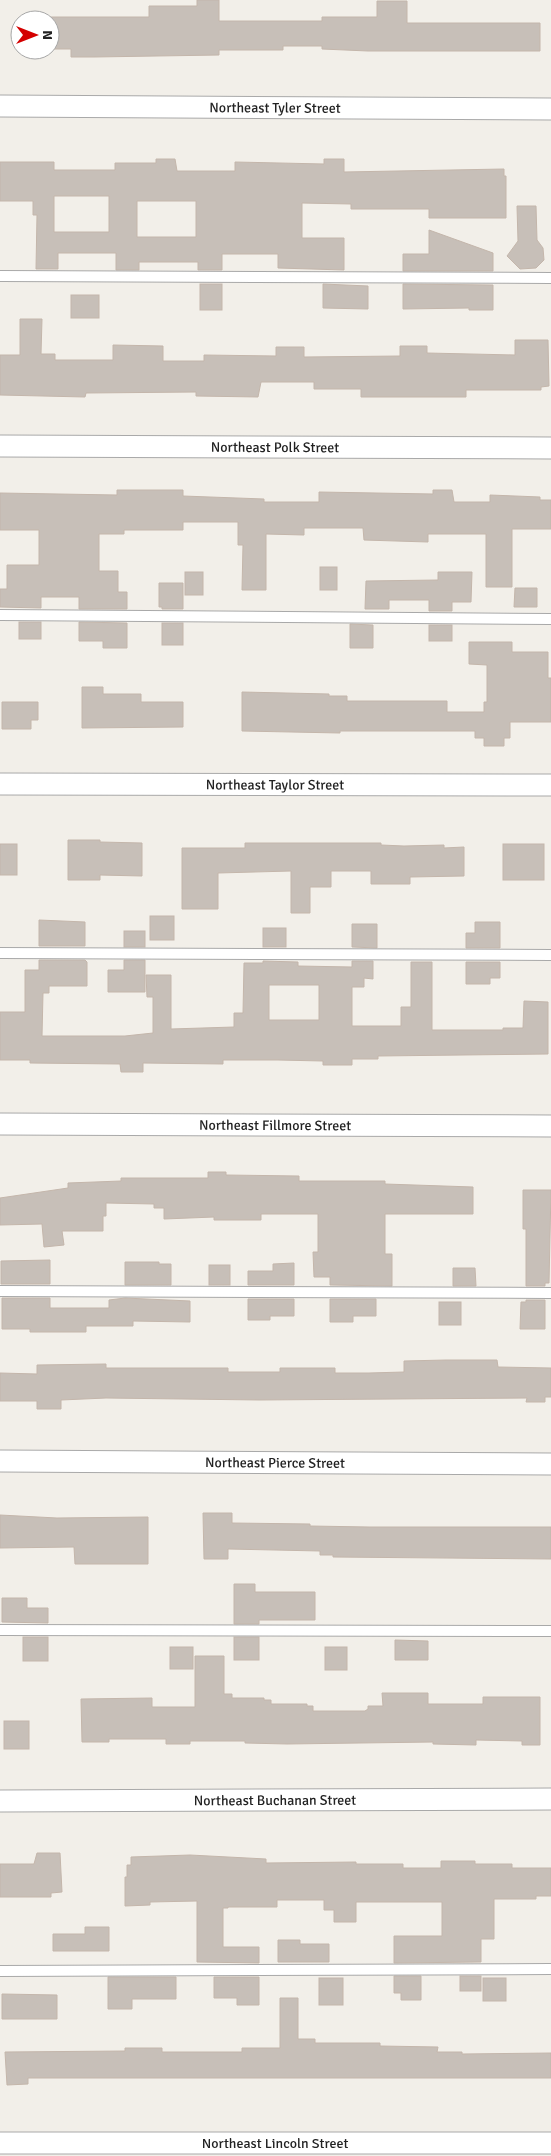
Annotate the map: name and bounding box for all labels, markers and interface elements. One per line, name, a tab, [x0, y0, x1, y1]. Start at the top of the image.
north arrow	[10, 10, 60, 60]
text: N	[39, 30, 56, 40]
street label: Northeast Tyler Street	[209, 99, 341, 117]
street label: Northeast Polk Street	[211, 439, 339, 456]
street label: Northeast Taylor Street	[206, 776, 344, 794]
street label: Northeast Fillmore Street	[199, 1117, 351, 1134]
street label: Northeast Pierce Street	[205, 1454, 345, 1472]
street label: Northeast Buchanan Street	[194, 1792, 356, 1809]
street label: Northeast Lincoln Street	[202, 2135, 348, 2152]

